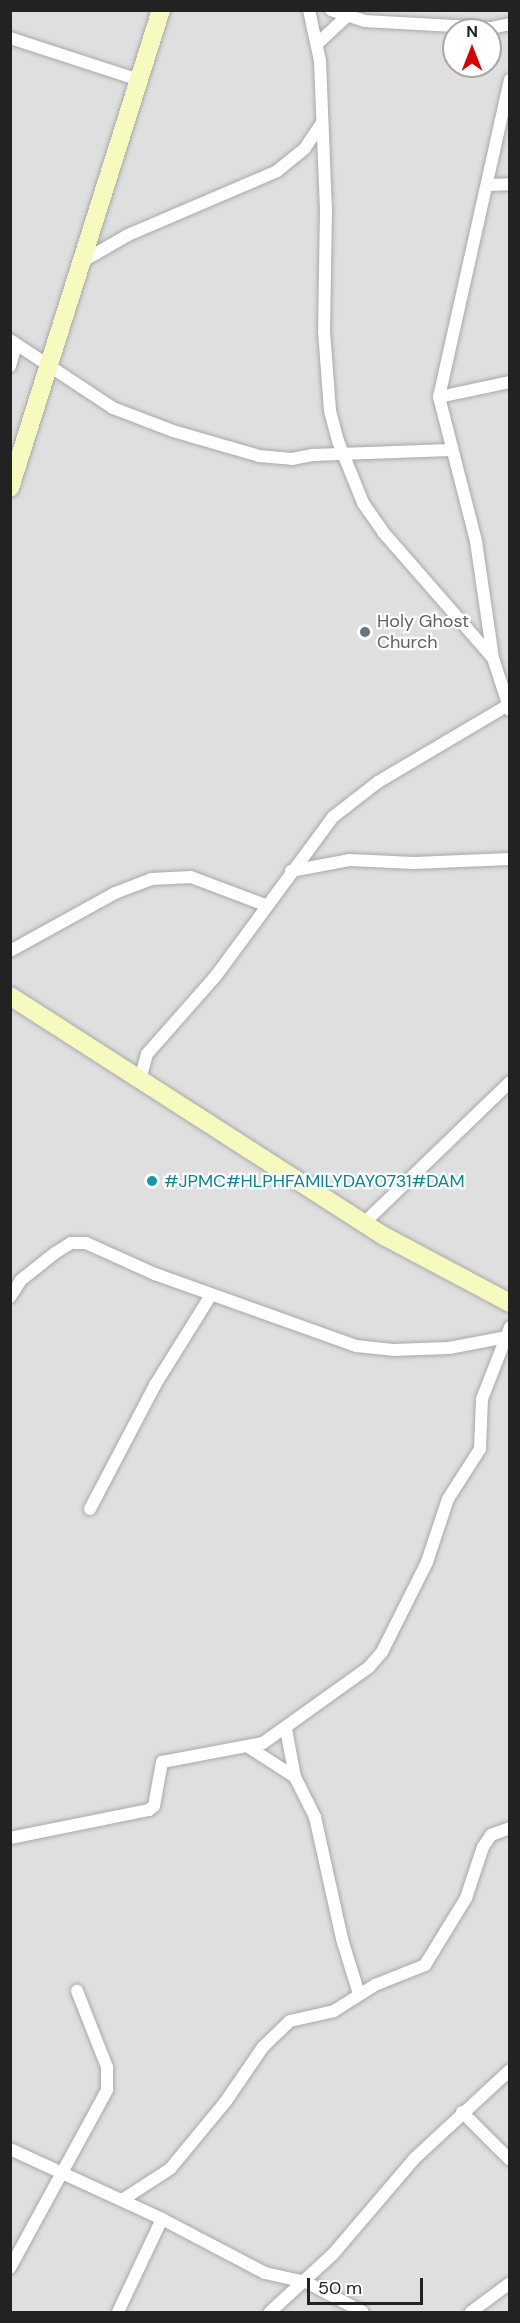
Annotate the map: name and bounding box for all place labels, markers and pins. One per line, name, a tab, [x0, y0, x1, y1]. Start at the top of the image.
place label: Holy Ghost Church	[377, 611, 469, 654]
marker: Holy Ghost Church	[358, 625, 372, 639]
place label: #JPMC#HLPHFAMILYDAY0731#DAM	[164, 1170, 465, 1192]
marker: #JPMC#HLPHFAMILYDAY0731#DAM	[145, 1174, 159, 1188]

